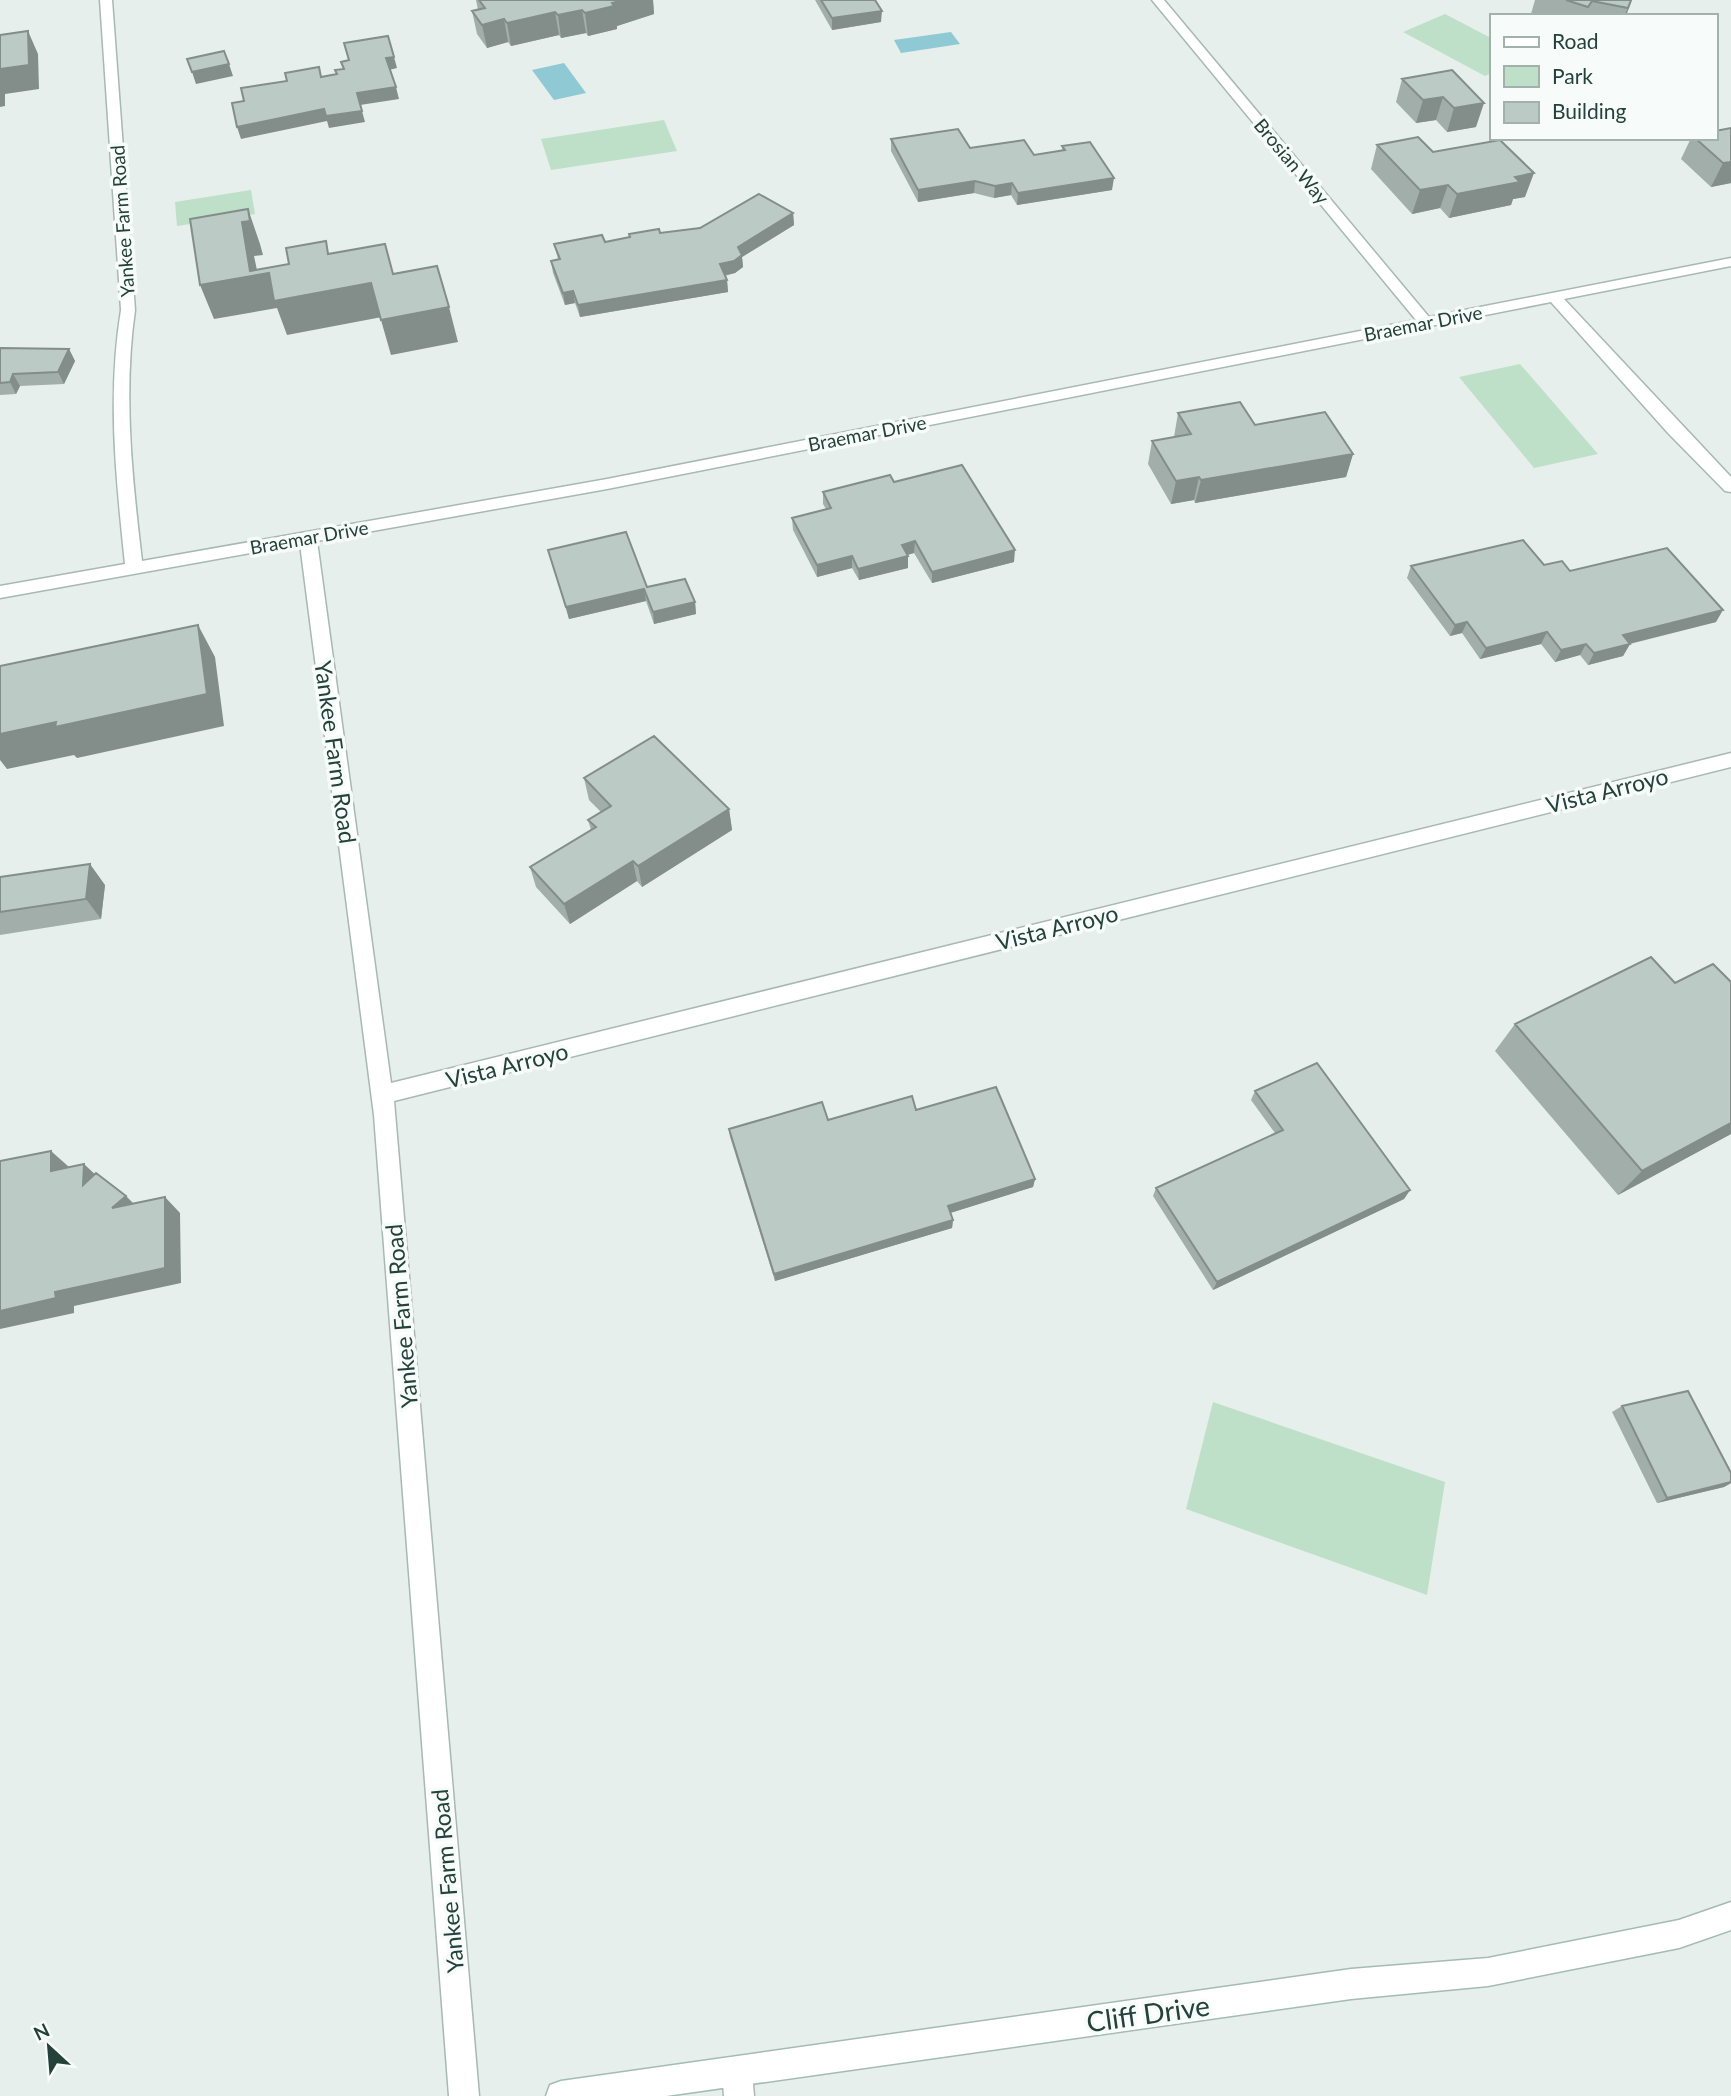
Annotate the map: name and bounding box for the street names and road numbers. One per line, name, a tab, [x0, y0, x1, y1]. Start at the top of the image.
street label: Brosian Way	[1250, 114, 1334, 209]
street label: Yankee Farm Road	[105, 144, 139, 298]
street label: Braemar Drive	[1362, 300, 1484, 346]
street label: Braemar Drive	[806, 410, 928, 456]
street label: Braemar Drive	[248, 515, 370, 559]
street label: Yankee Farm Road	[309, 659, 363, 845]
street label: Vista Arroyo	[1543, 761, 1671, 819]
street label: Vista Arroyo	[993, 898, 1121, 956]
street label: Vista Arroyo	[443, 1036, 571, 1094]
street label: Yankee Farm Road	[379, 1223, 423, 1409]
street label: Yankee Farm Road	[425, 1788, 469, 1974]
street label: Cliff Drive	[1084, 1988, 1212, 2038]

